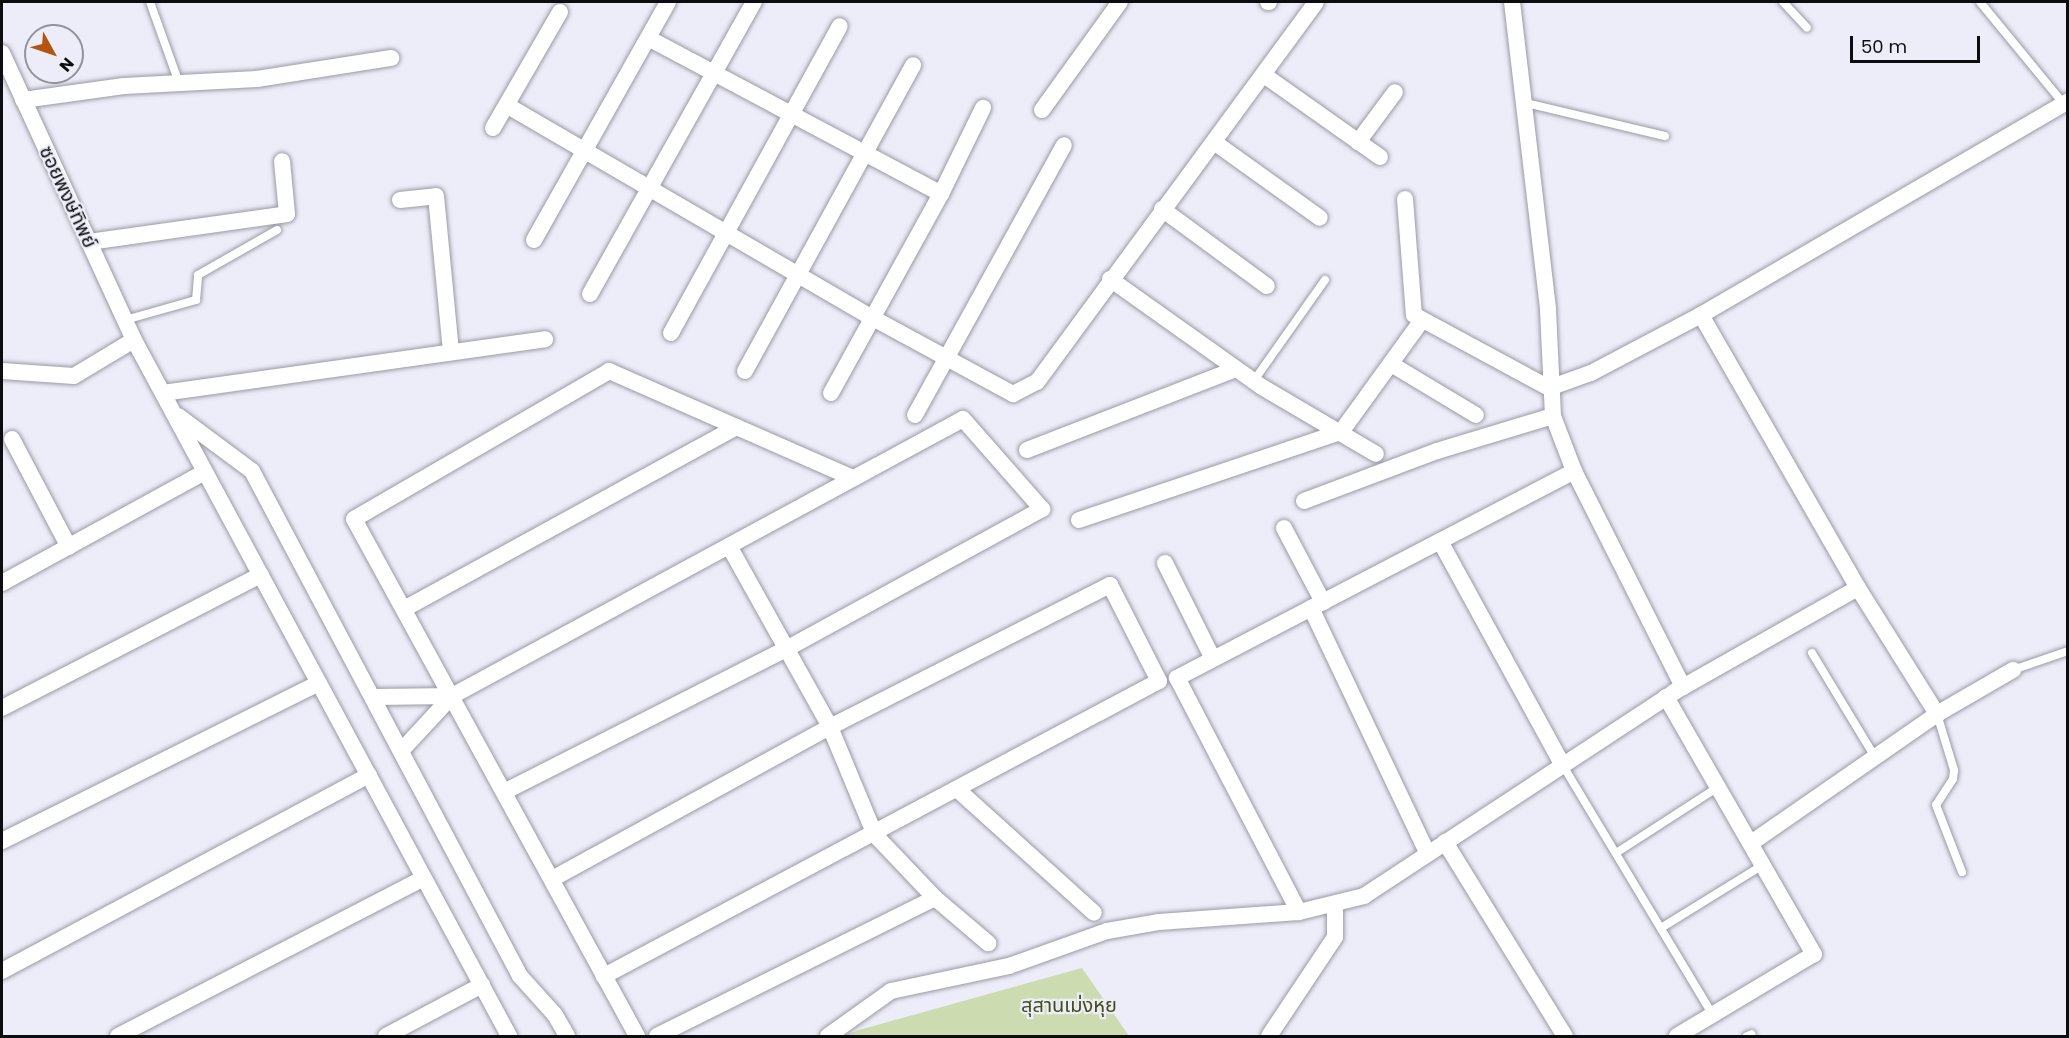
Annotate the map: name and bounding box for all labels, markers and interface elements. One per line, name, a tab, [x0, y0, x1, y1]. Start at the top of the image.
north arrow	[24, 24, 84, 84]
scale bar	[1853, 24, 1984, 62]
text: 50 m	[1861, 34, 1907, 59]
text: N	[54, 53, 79, 77]
street label: ซอยพงษ์ทิพย์	[34, 142, 102, 252]
park label: สุสานเม่งหุย	[1021, 993, 1117, 1017]

